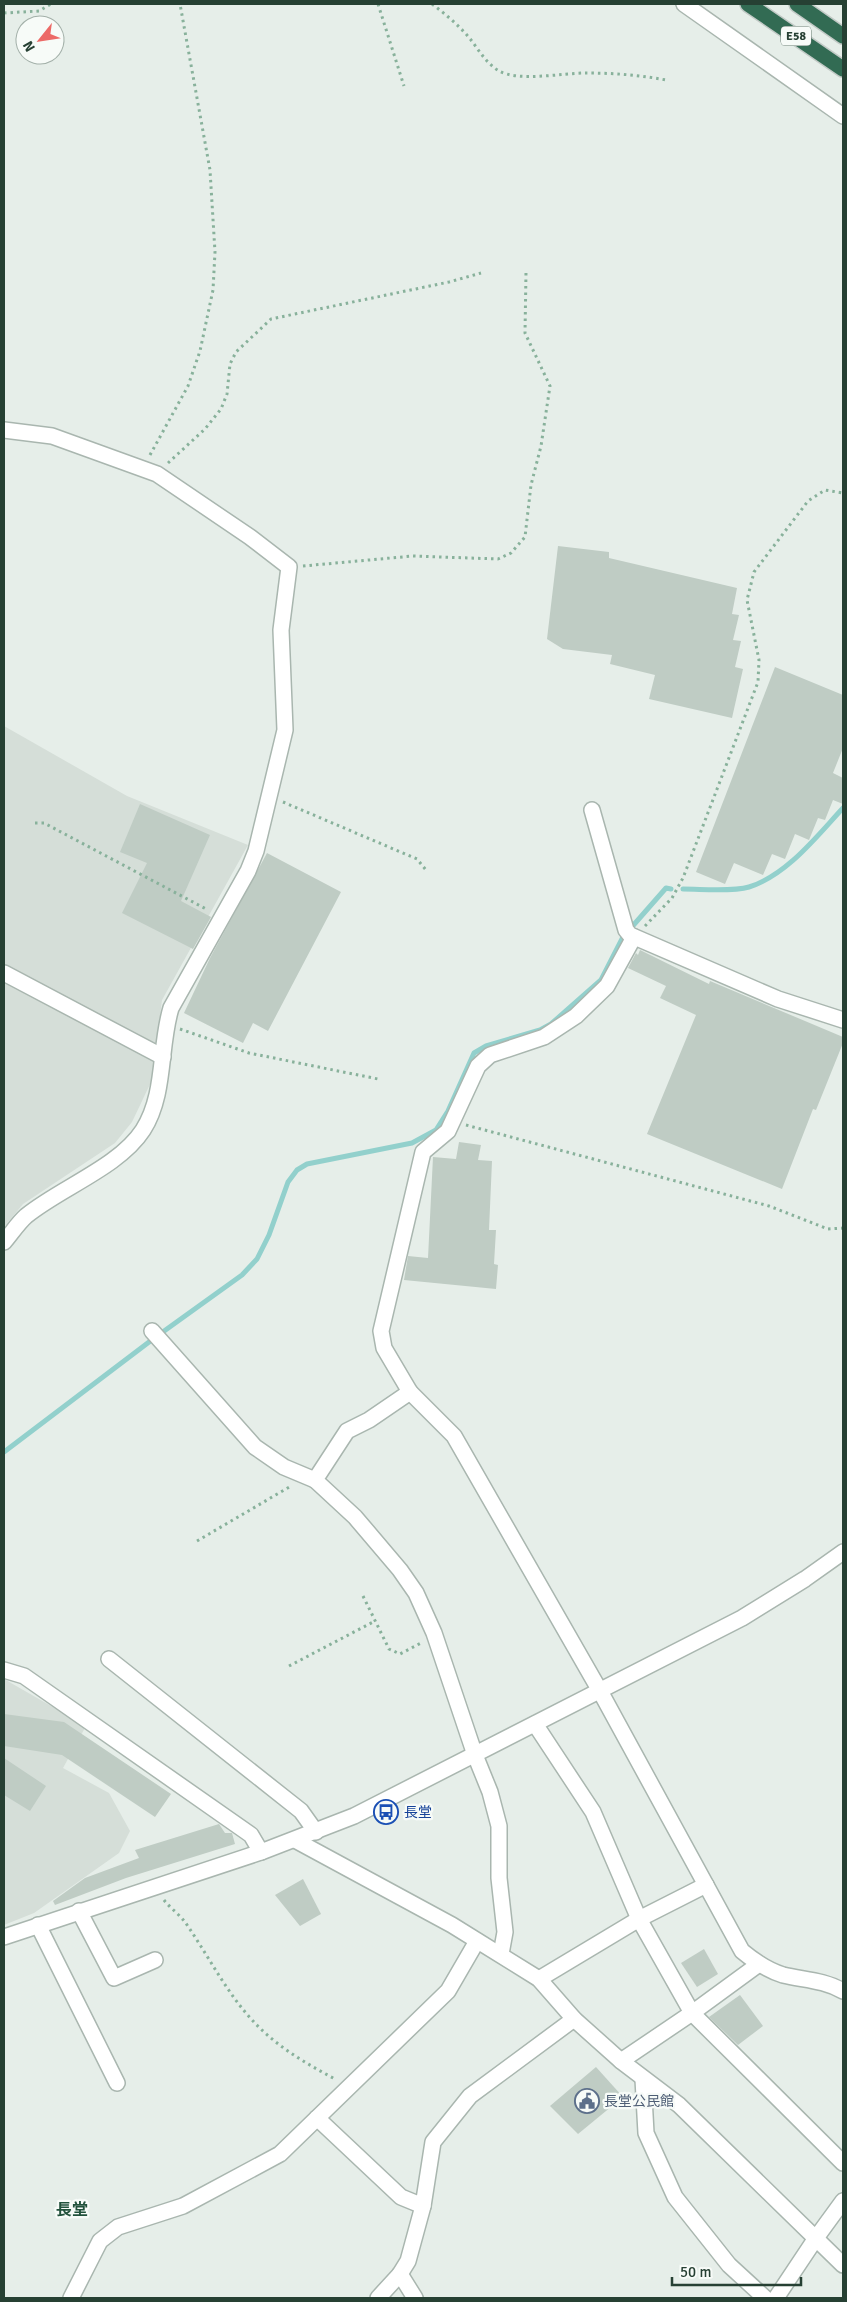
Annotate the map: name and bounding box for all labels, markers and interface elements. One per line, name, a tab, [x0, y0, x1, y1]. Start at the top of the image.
north arrow	[15, 15, 65, 65]
road number: E58	[781, 27, 811, 46]
text: N	[19, 38, 39, 55]
bus stop icon: 長堂	[373, 1799, 399, 1825]
place label: 長堂	[404, 1804, 432, 1821]
public building icon: 長堂公民館	[574, 2088, 600, 2114]
place label: 長堂公民館	[604, 2093, 674, 2110]
district label: 長堂	[56, 2200, 88, 2220]
scale bar	[672, 2254, 801, 2286]
text: 50 m	[680, 2263, 711, 2281]

